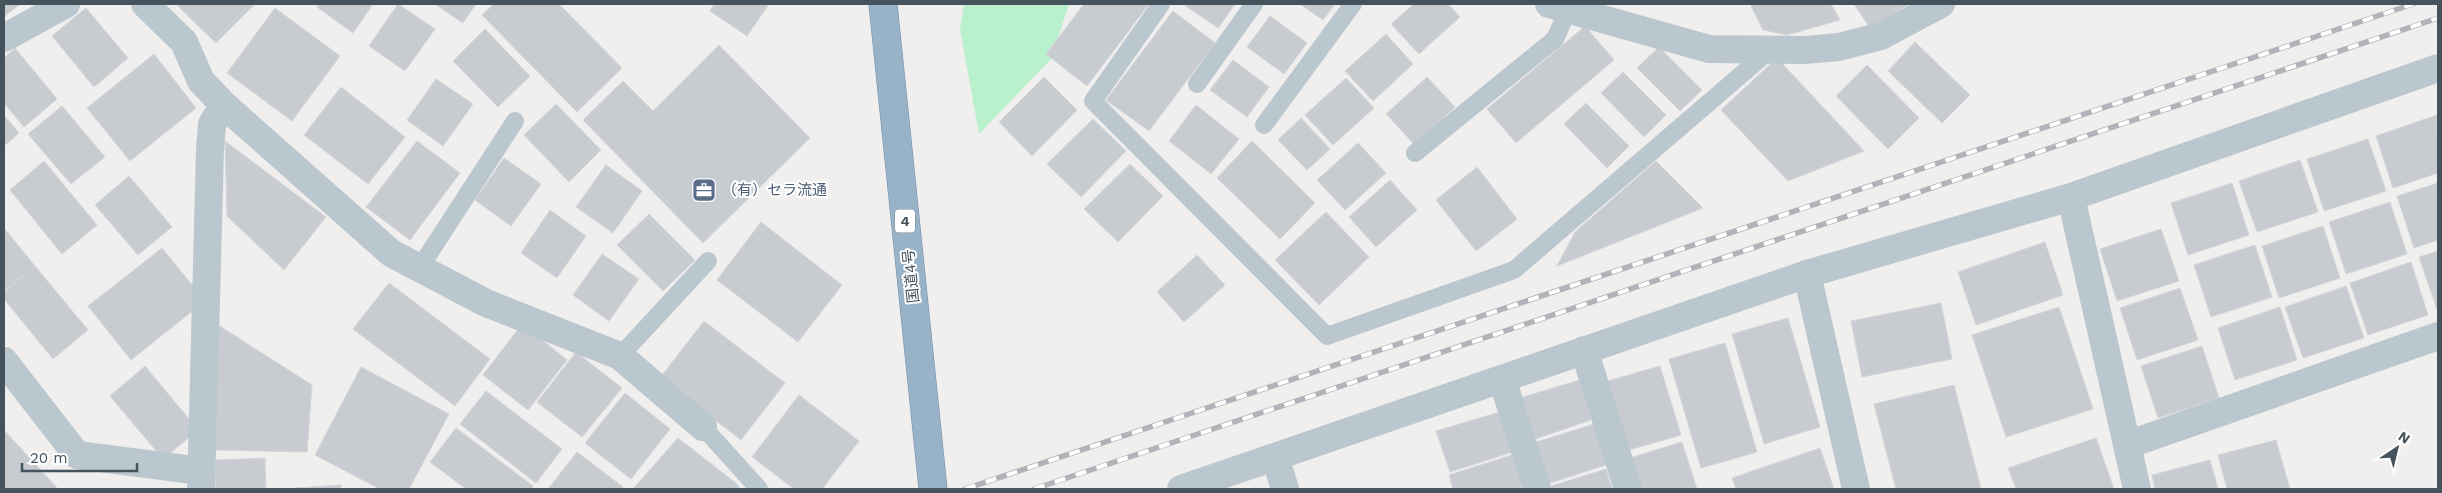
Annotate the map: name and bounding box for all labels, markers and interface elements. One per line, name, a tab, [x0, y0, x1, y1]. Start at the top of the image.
office icon: （有）セラ流通	[691, 177, 717, 203]
place label: （有）セラ流通	[722, 181, 827, 199]
road number: 4	[895, 210, 915, 232]
street label: 国道4号	[899, 248, 923, 304]
north arrow	[2372, 423, 2422, 473]
text: N	[2396, 428, 2413, 447]
scale bar	[22, 440, 138, 472]
text: 20 m	[30, 449, 68, 467]

